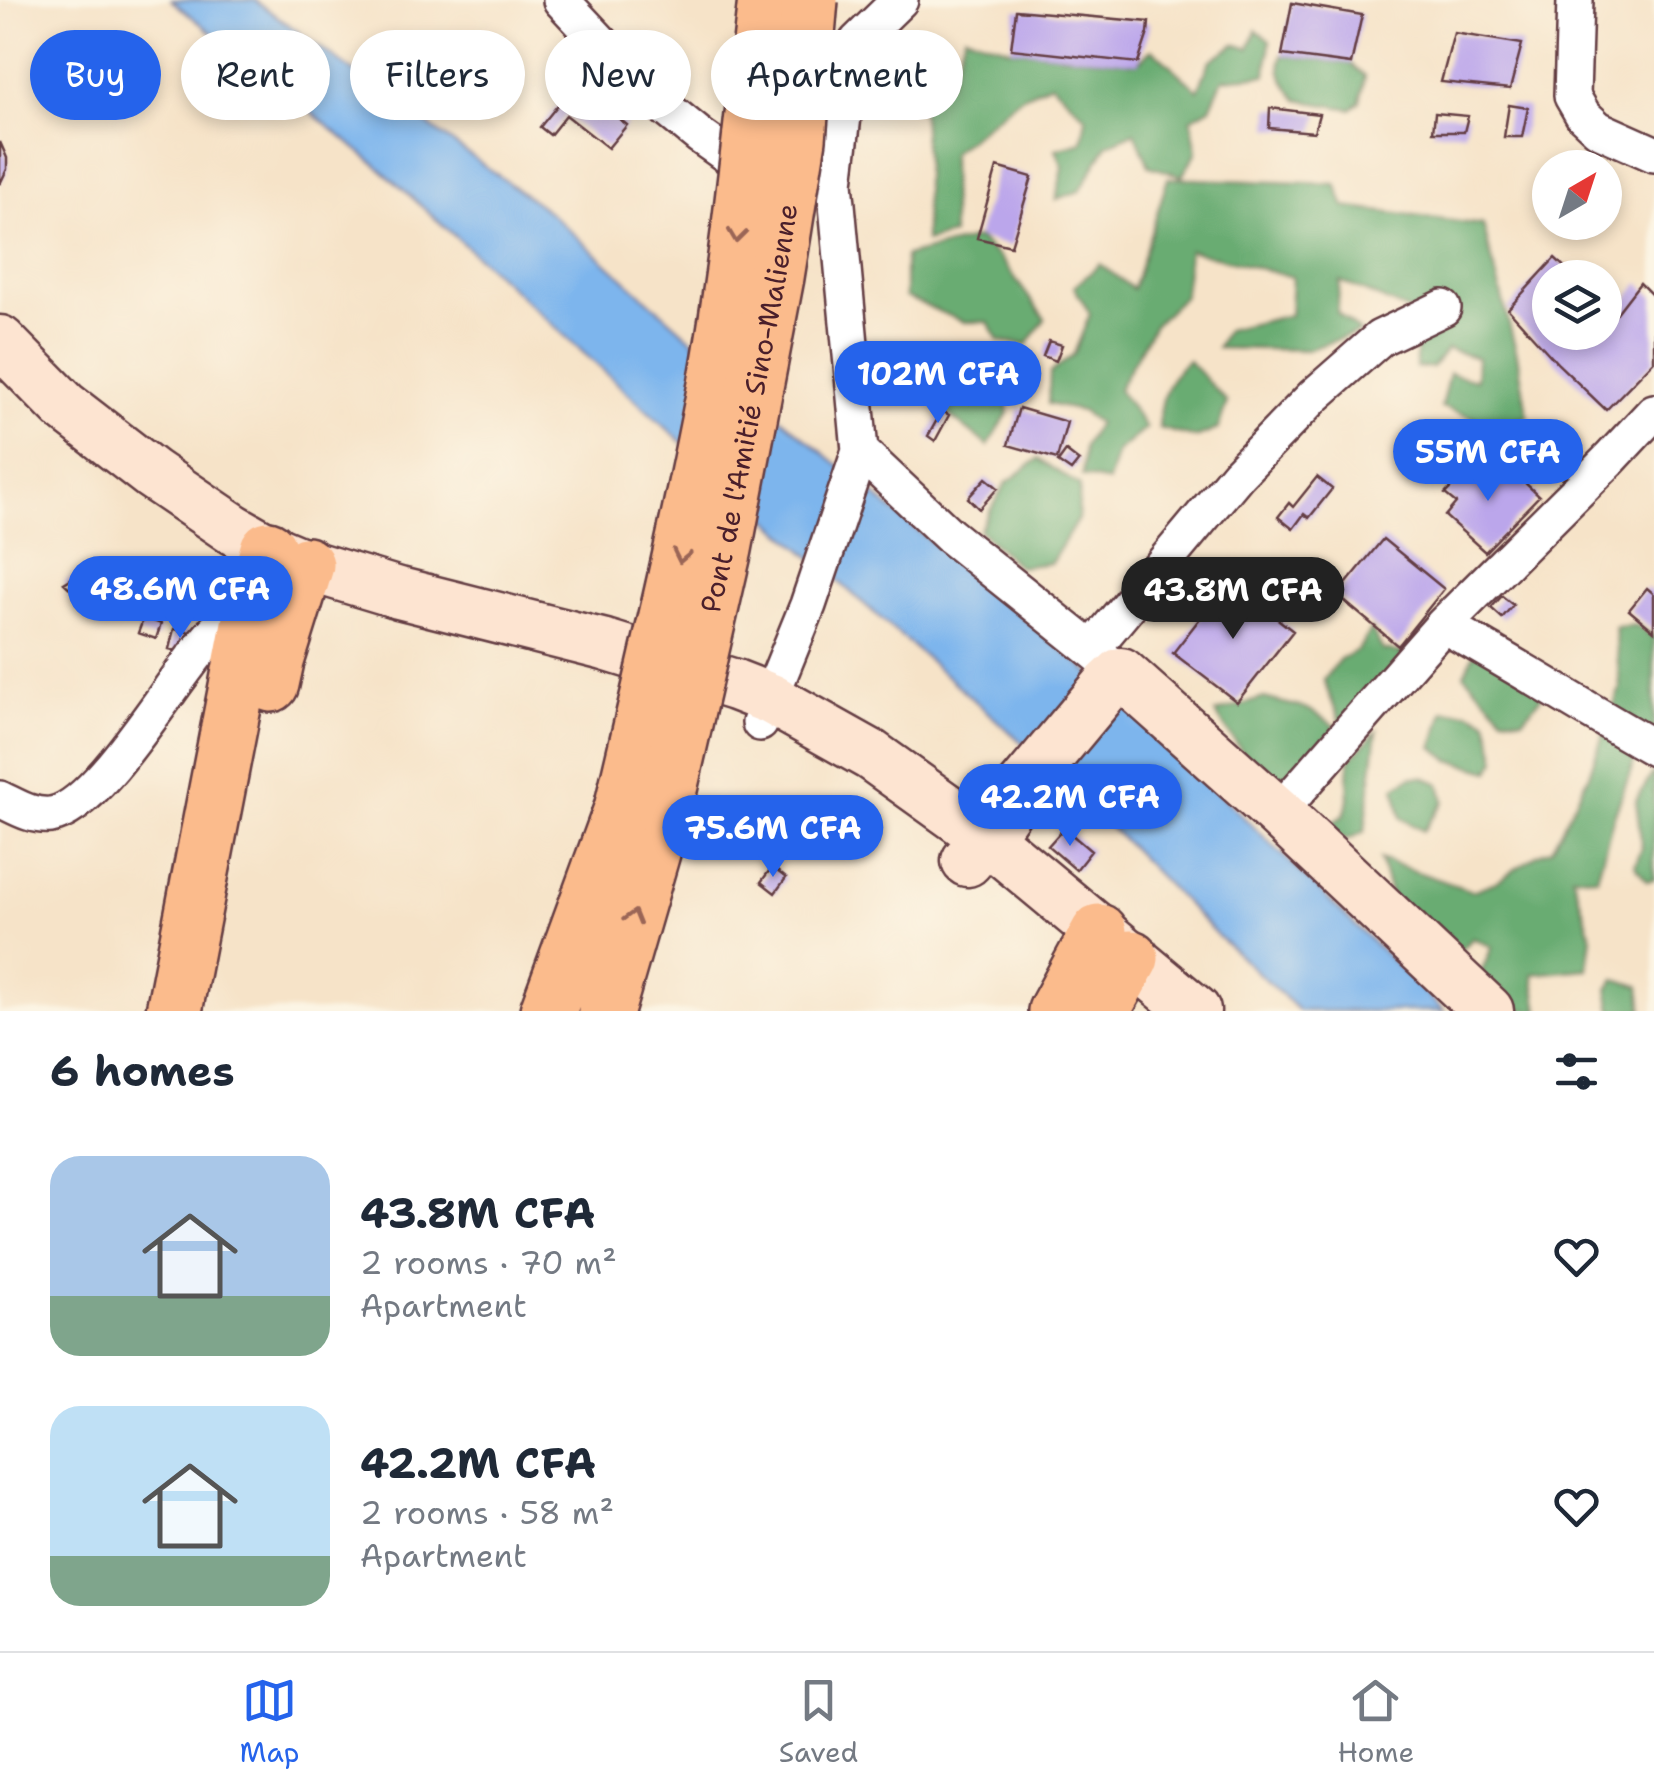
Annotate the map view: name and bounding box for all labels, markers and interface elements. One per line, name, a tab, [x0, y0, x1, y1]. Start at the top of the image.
chip: Buy	[30, 30, 161, 120]
chip: Rent	[181, 30, 330, 120]
chip: Filters	[350, 30, 525, 120]
chip: New	[545, 30, 691, 120]
chip: Apartment	[711, 30, 963, 120]
north arrow	[1532, 150, 1622, 240]
map controls	[1532, 150, 1622, 350]
street label: Pont de l'Amitié Sino-Malienne	[691, 201, 806, 616]
one-way arrow	[728, 227, 749, 244]
button: layers	[1532, 260, 1622, 350]
pin: 102M CFA	[835, 341, 1041, 426]
text: 102M CFA	[856, 352, 1020, 395]
pin: 55M CFA	[1396, 419, 1580, 504]
text: 55M CFA	[1415, 430, 1561, 473]
one-way arrow	[671, 547, 692, 564]
pin: 48.6M CFA	[66, 556, 294, 641]
pin: 43.8M CFA	[1119, 557, 1347, 642]
text: 48.6M CFA	[90, 567, 270, 610]
text: 43.8M CFA	[1143, 568, 1323, 611]
pin: 42.2M CFA	[956, 764, 1184, 849]
text: 42.2M CFA	[980, 775, 1160, 818]
pin: 75.6M CFA	[659, 795, 887, 880]
text: 75.6M CFA	[684, 806, 862, 849]
one-way arrow	[621, 910, 642, 927]
text: 6 homes	[50, 1043, 235, 1099]
icon: filters	[1549, 1044, 1604, 1099]
text: 43.8M CFA	[360, 1185, 595, 1241]
icon: home	[130, 1196, 250, 1316]
icon: heart	[1549, 1229, 1604, 1284]
text: 2 rooms · 70 m²	[360, 1241, 617, 1284]
text: Apartment	[360, 1284, 527, 1327]
text: 42.2M CFA	[360, 1435, 596, 1491]
icon: home	[130, 1446, 250, 1566]
icon: heart	[1549, 1479, 1604, 1534]
text: 2 rooms · 58 m²	[360, 1491, 614, 1534]
text: Apartment	[360, 1534, 527, 1577]
tab: Map	[240, 1673, 300, 1771]
tab: Saved	[779, 1673, 858, 1771]
tab: Home	[1337, 1673, 1414, 1771]

